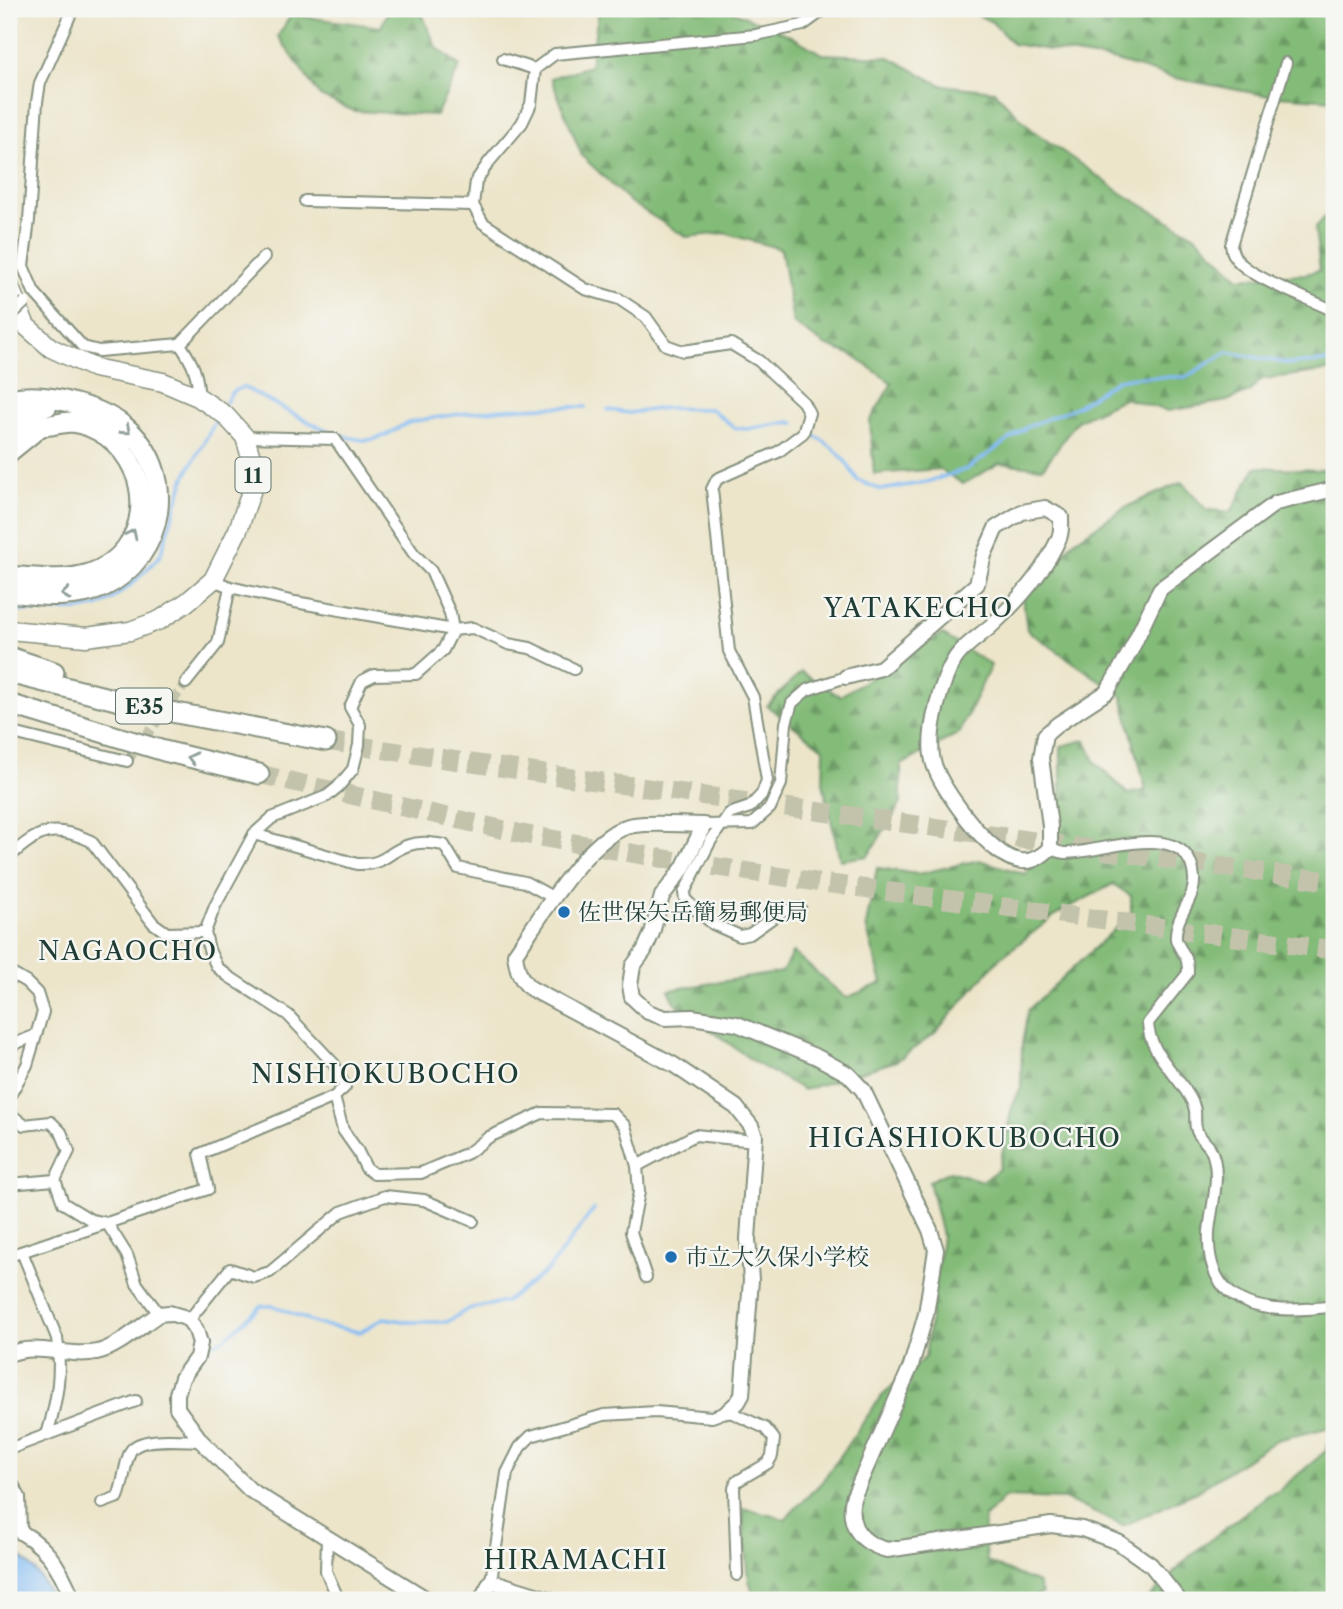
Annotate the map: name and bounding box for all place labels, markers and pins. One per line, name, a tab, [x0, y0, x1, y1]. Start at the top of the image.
place label: 佐世保矢岳簡易郵便局	[578, 898, 808, 926]
marker: 佐世保矢岳簡易郵便局	[556, 904, 572, 920]
place label: 市立大久保小学校	[685, 1243, 869, 1271]
marker: 市立大久保小学校	[663, 1249, 679, 1265]

